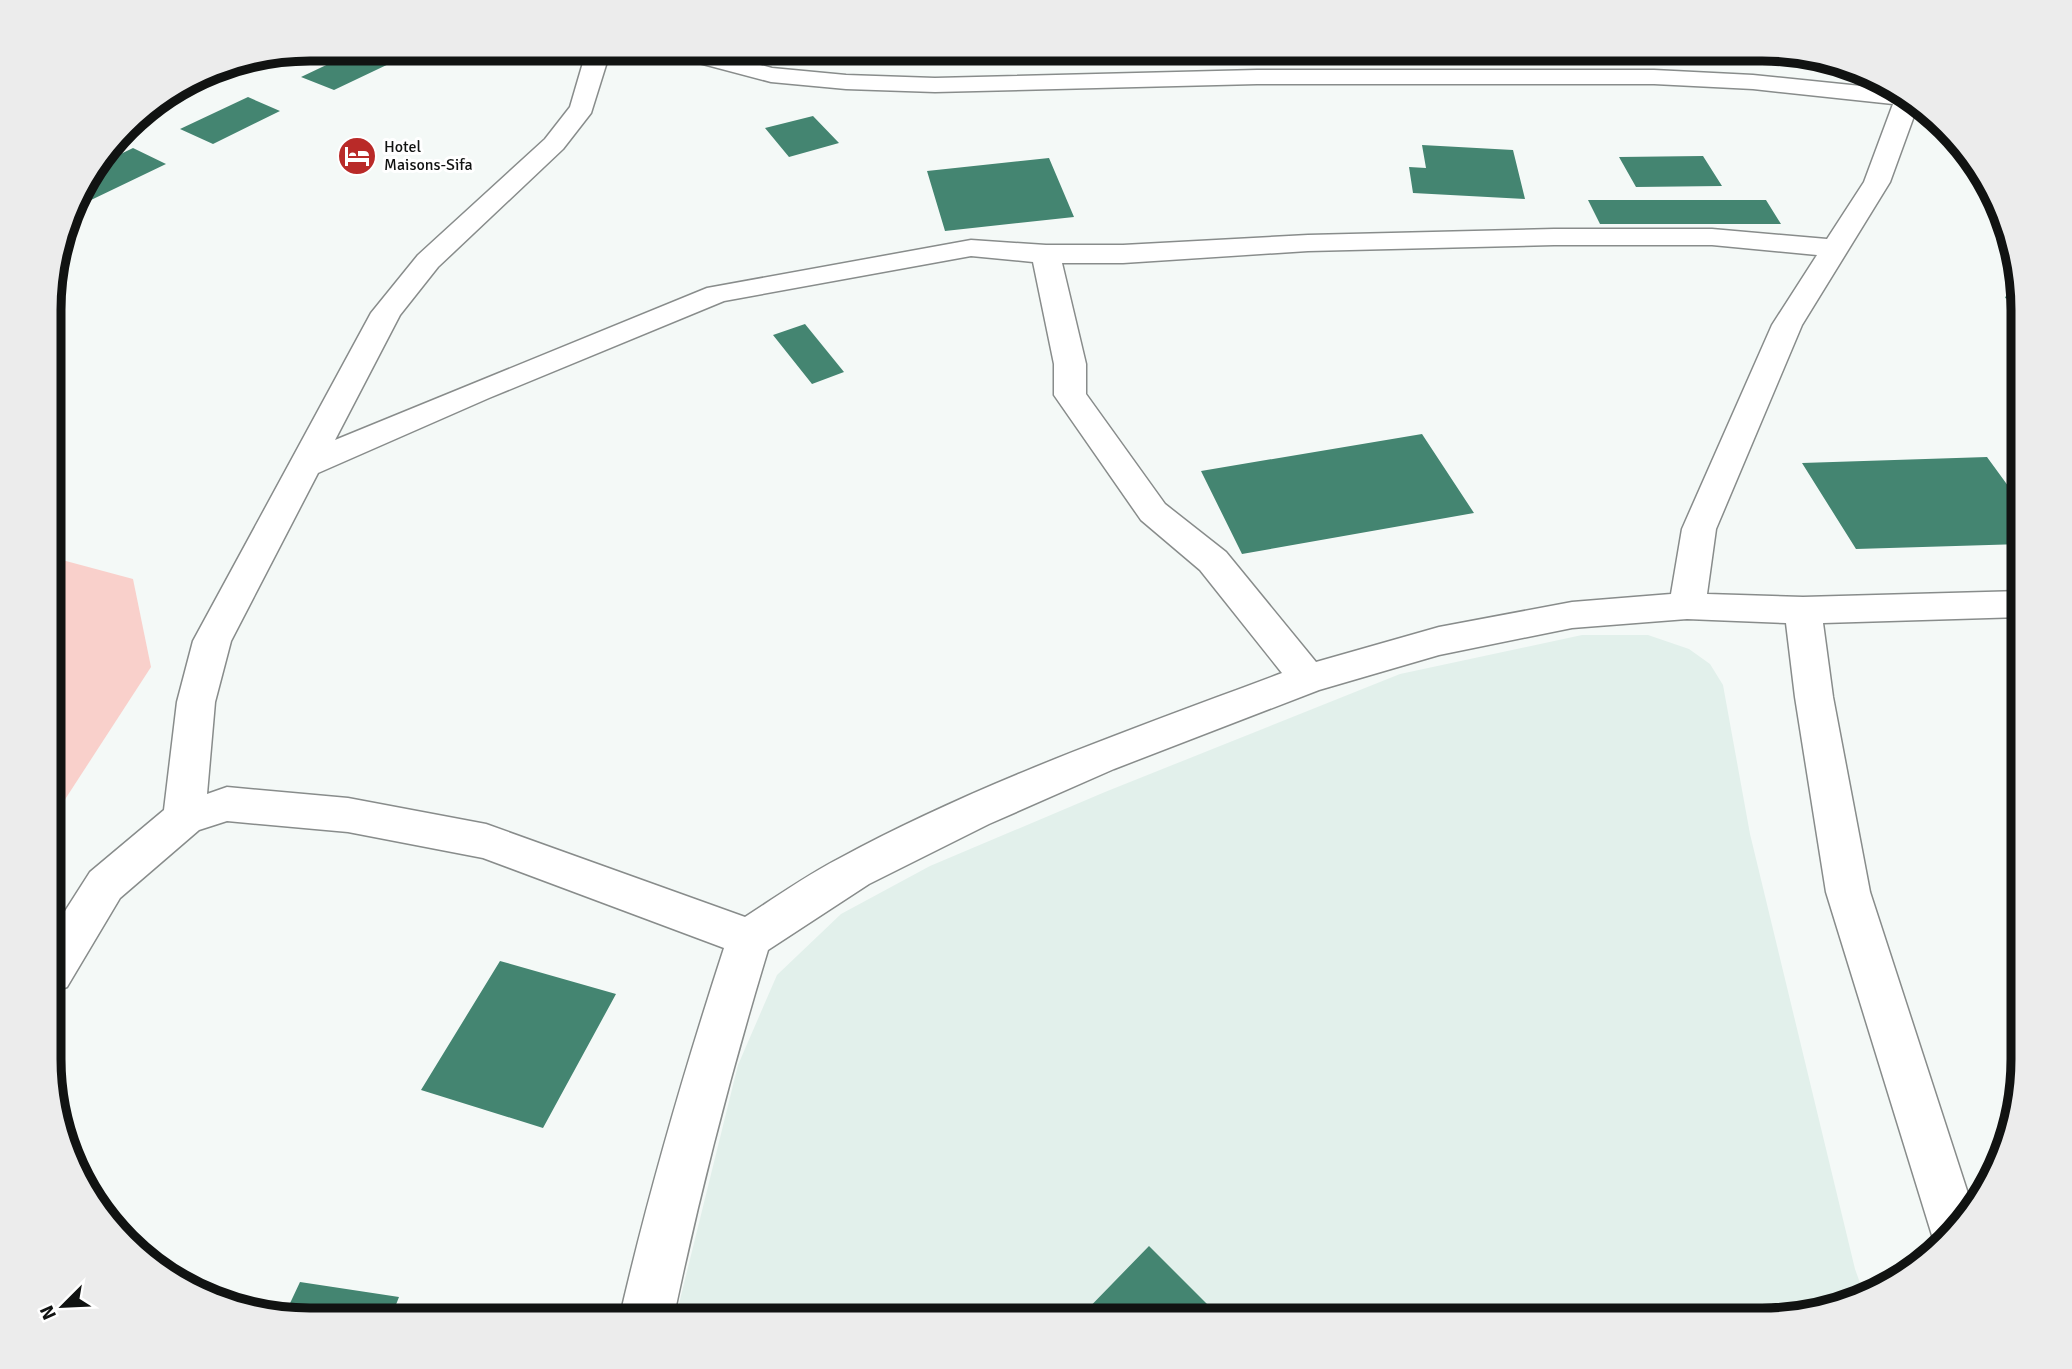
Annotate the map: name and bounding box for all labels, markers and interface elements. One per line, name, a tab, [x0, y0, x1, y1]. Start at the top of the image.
hotel icon: Hotel Maisons-Sifa	[336, 135, 378, 177]
place label: Hotel Maisons-Sifa	[384, 137, 473, 175]
north arrow	[28, 1271, 98, 1341]
text: N	[35, 1302, 62, 1323]

